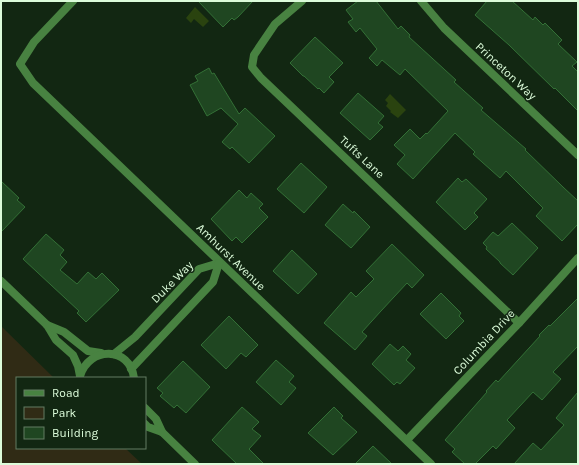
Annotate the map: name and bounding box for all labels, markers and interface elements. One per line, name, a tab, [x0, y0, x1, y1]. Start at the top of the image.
street label: Princeton Way	[473, 39, 540, 103]
street label: Tufts Lane	[337, 133, 387, 181]
street label: Amhurst Avenue	[194, 221, 268, 293]
street label: Duke Way	[148, 258, 196, 306]
street label: Columbia Drive	[450, 307, 518, 377]
legend	[16, 377, 146, 449]
text: Road	[52, 386, 80, 400]
text: Park	[52, 406, 77, 420]
text: Building	[52, 426, 99, 440]

